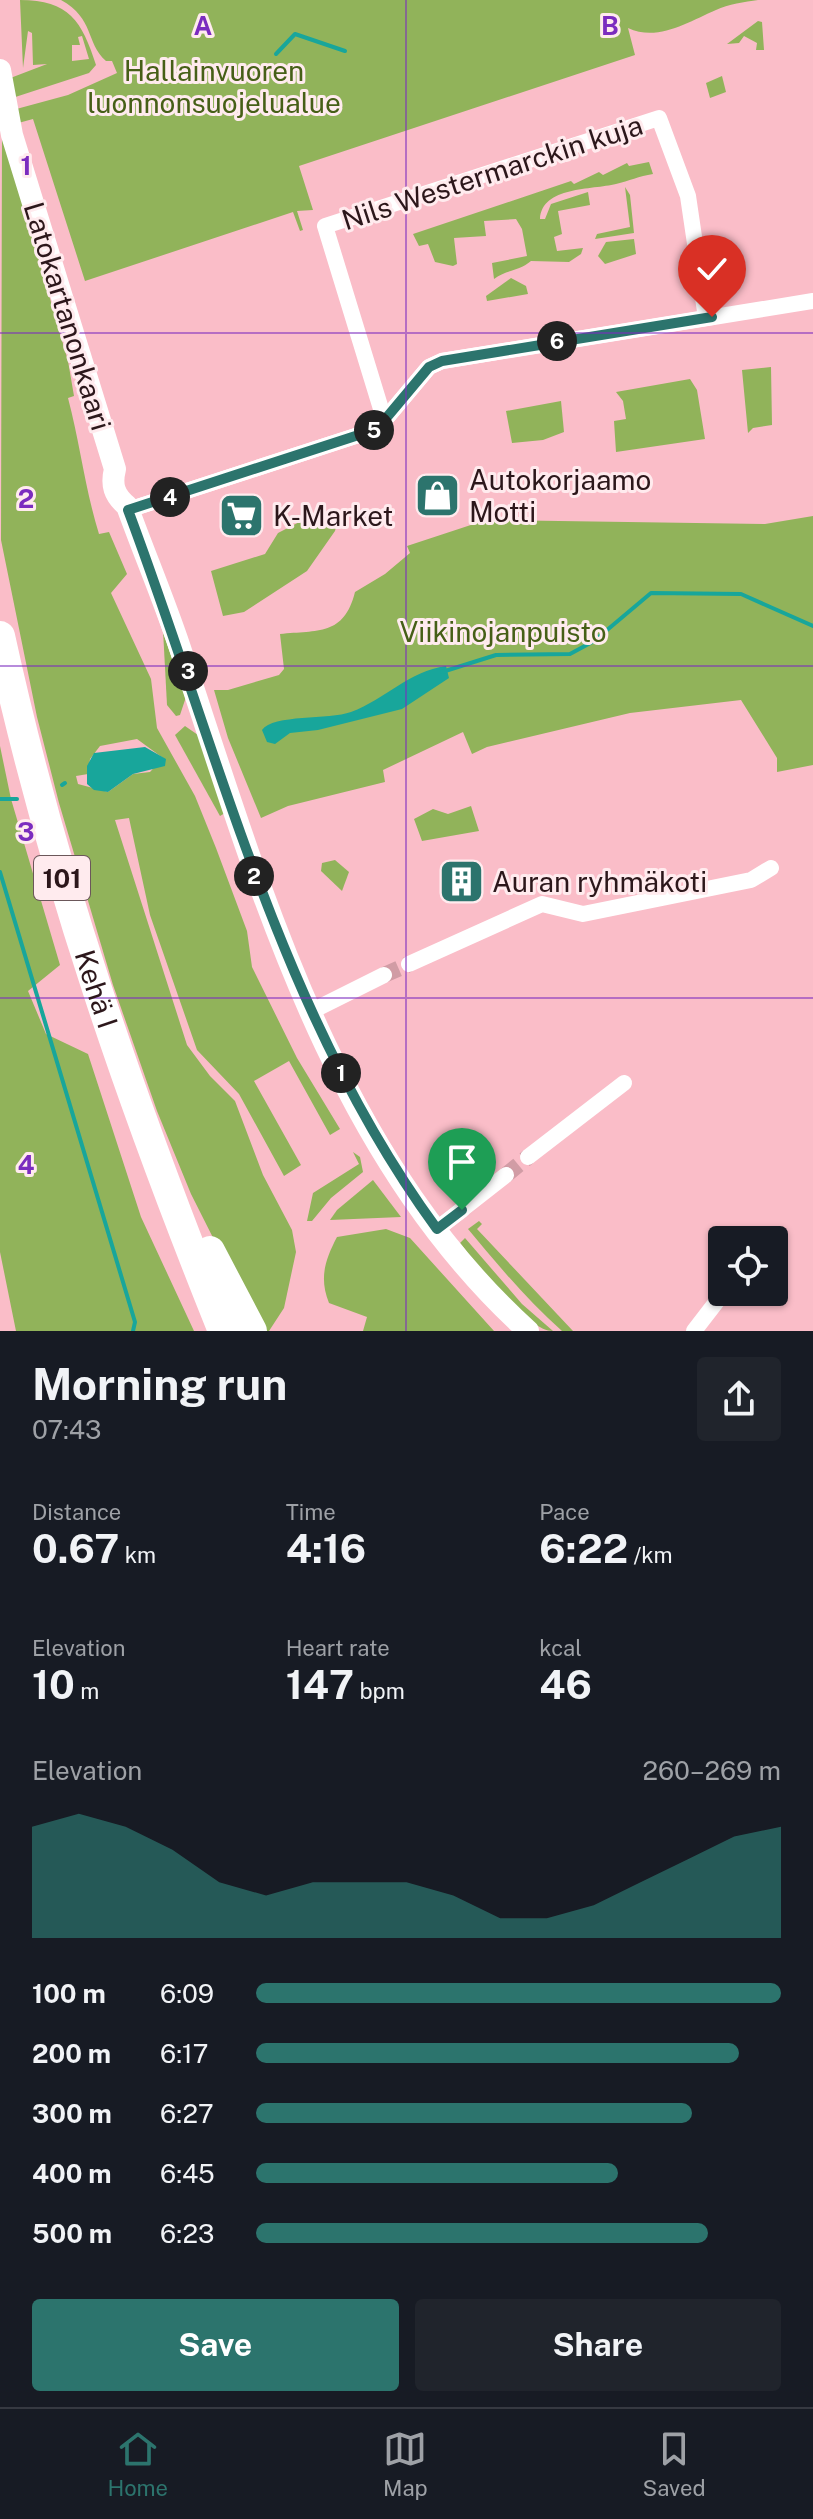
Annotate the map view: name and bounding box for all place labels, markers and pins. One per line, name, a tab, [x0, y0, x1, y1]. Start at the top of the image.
pin	[678, 235, 746, 317]
pin: 6	[537, 321, 577, 361]
pin: 5	[354, 410, 394, 450]
place label: Autokorjaamo Motti	[469, 463, 651, 528]
shop icon: Autokorjaamo Motti	[414, 471, 462, 519]
pin: 4	[150, 477, 190, 517]
supermarket icon: K-Market	[218, 491, 266, 539]
place label: K-Market	[273, 499, 393, 532]
pin: 3	[168, 651, 208, 691]
pin: 2	[234, 856, 274, 896]
building icon: Auran ryhmäkoti	[437, 857, 485, 905]
place label: Auran ryhmäkoti	[492, 865, 707, 898]
pin: 1	[321, 1053, 361, 1093]
pin	[428, 1128, 496, 1210]

